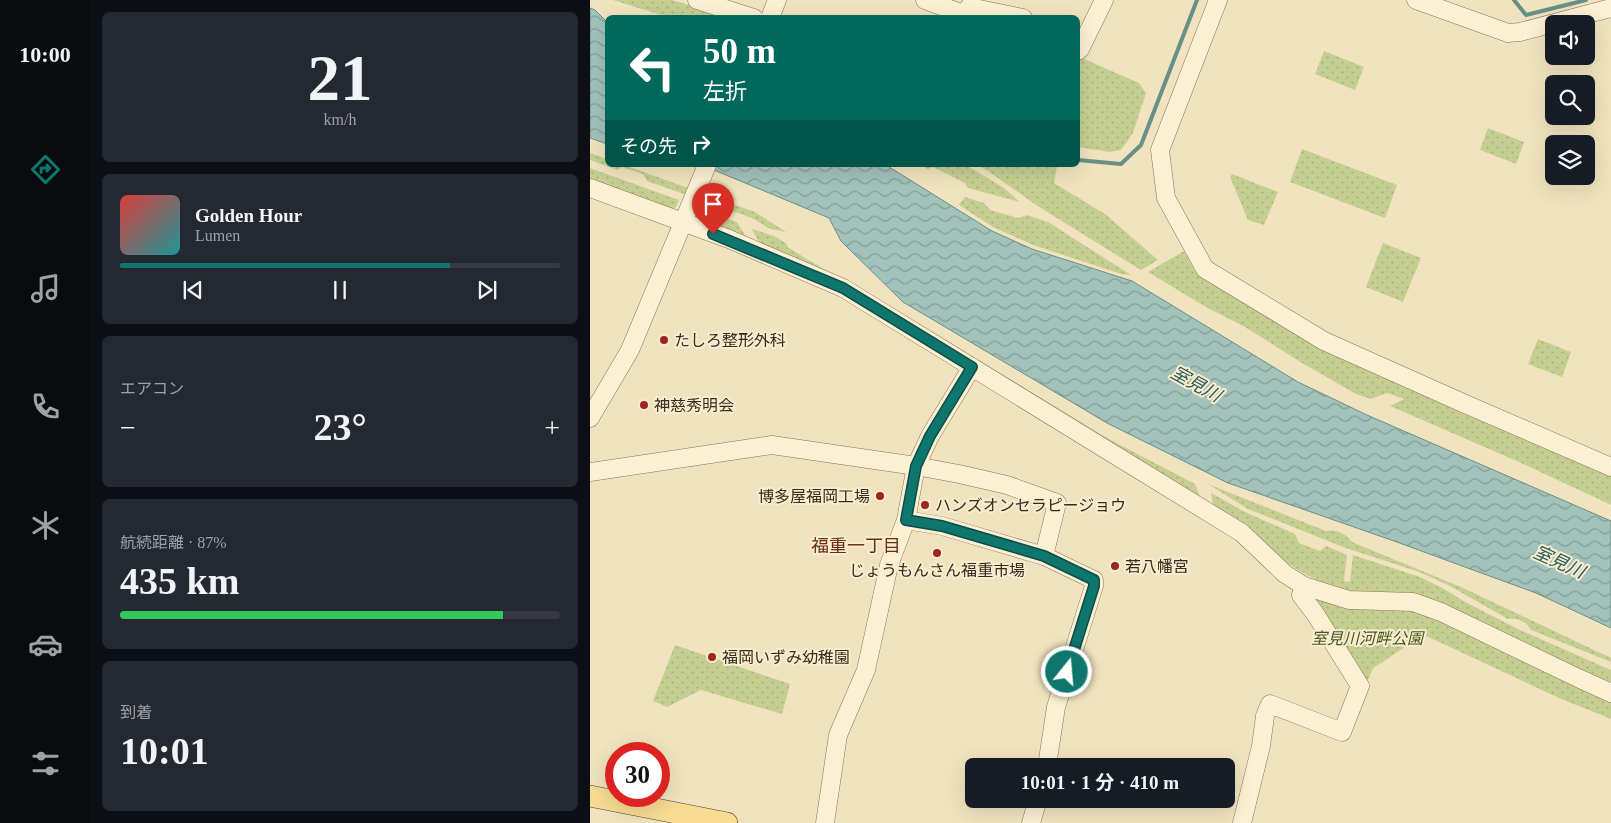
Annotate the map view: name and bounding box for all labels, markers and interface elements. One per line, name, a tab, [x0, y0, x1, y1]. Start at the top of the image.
map controls	[1545, 15, 1595, 185]
button: sound	[1545, 15, 1595, 65]
text: 50 m	[703, 32, 776, 71]
icon: left	[620, 35, 685, 100]
text: 10:00	[19, 42, 71, 67]
text: 21	[308, 42, 373, 114]
button: search	[1545, 75, 1595, 125]
text: 左折	[703, 79, 747, 104]
text: km/h	[324, 111, 356, 128]
icon: right	[687, 130, 715, 158]
button: layers	[1545, 135, 1595, 185]
text: その先	[620, 136, 677, 157]
icon: directions	[28, 152, 63, 187]
pin	[692, 183, 734, 234]
icon: arrive	[699, 190, 727, 218]
text: Golden Hour	[195, 205, 302, 226]
text: Lumen	[195, 227, 240, 244]
icon: music	[28, 271, 63, 306]
icon: previous	[179, 276, 207, 304]
icon: pause	[326, 276, 354, 304]
icon: next	[473, 276, 501, 304]
place label: たしろ整形外科	[674, 332, 786, 349]
marker: たしろ整形外科	[658, 334, 670, 346]
water label: 室見川	[1168, 362, 1226, 407]
text: エアコン	[120, 380, 184, 397]
icon: phone	[28, 389, 63, 424]
place label: 神慈秀明会	[654, 397, 734, 414]
marker: 神慈秀明会	[638, 399, 650, 411]
text: 23°	[313, 406, 367, 448]
text: −	[120, 412, 136, 443]
text: +	[544, 412, 560, 443]
place label: 博多屋福岡工場	[758, 488, 870, 505]
marker: 博多屋福岡工場	[874, 490, 886, 502]
place label: ハンズオンセラピージョウ	[935, 497, 1126, 514]
marker: ハンズオンセラピージョウ	[919, 499, 931, 511]
icon: climate	[28, 508, 63, 543]
text: 航続距離 · 87%	[120, 534, 227, 551]
district label: 福重一丁目	[811, 536, 901, 556]
water label: 室見川	[1530, 542, 1590, 583]
marker: じょうもんさん福重市場	[931, 547, 943, 559]
place label: 若八幡宮	[1125, 558, 1189, 575]
text: 435 km	[120, 560, 239, 602]
marker: 若八幡宮	[1109, 560, 1121, 572]
place label: じょうもんさん福重市場	[849, 562, 1025, 579]
icon: car	[28, 627, 63, 662]
park label: 室見川河畔公園	[1311, 630, 1425, 647]
position arrow	[1040, 645, 1092, 697]
place label: 福岡いずみ幼稚園	[722, 649, 850, 666]
marker: 福岡いずみ幼稚園	[706, 651, 718, 663]
text: 到着	[120, 704, 152, 721]
text: 10:01	[120, 730, 209, 772]
speed limit sign: 30	[605, 742, 670, 807]
icon: filters	[28, 746, 63, 781]
text: 10:01 · 1 分 · 410 m	[1021, 772, 1179, 793]

